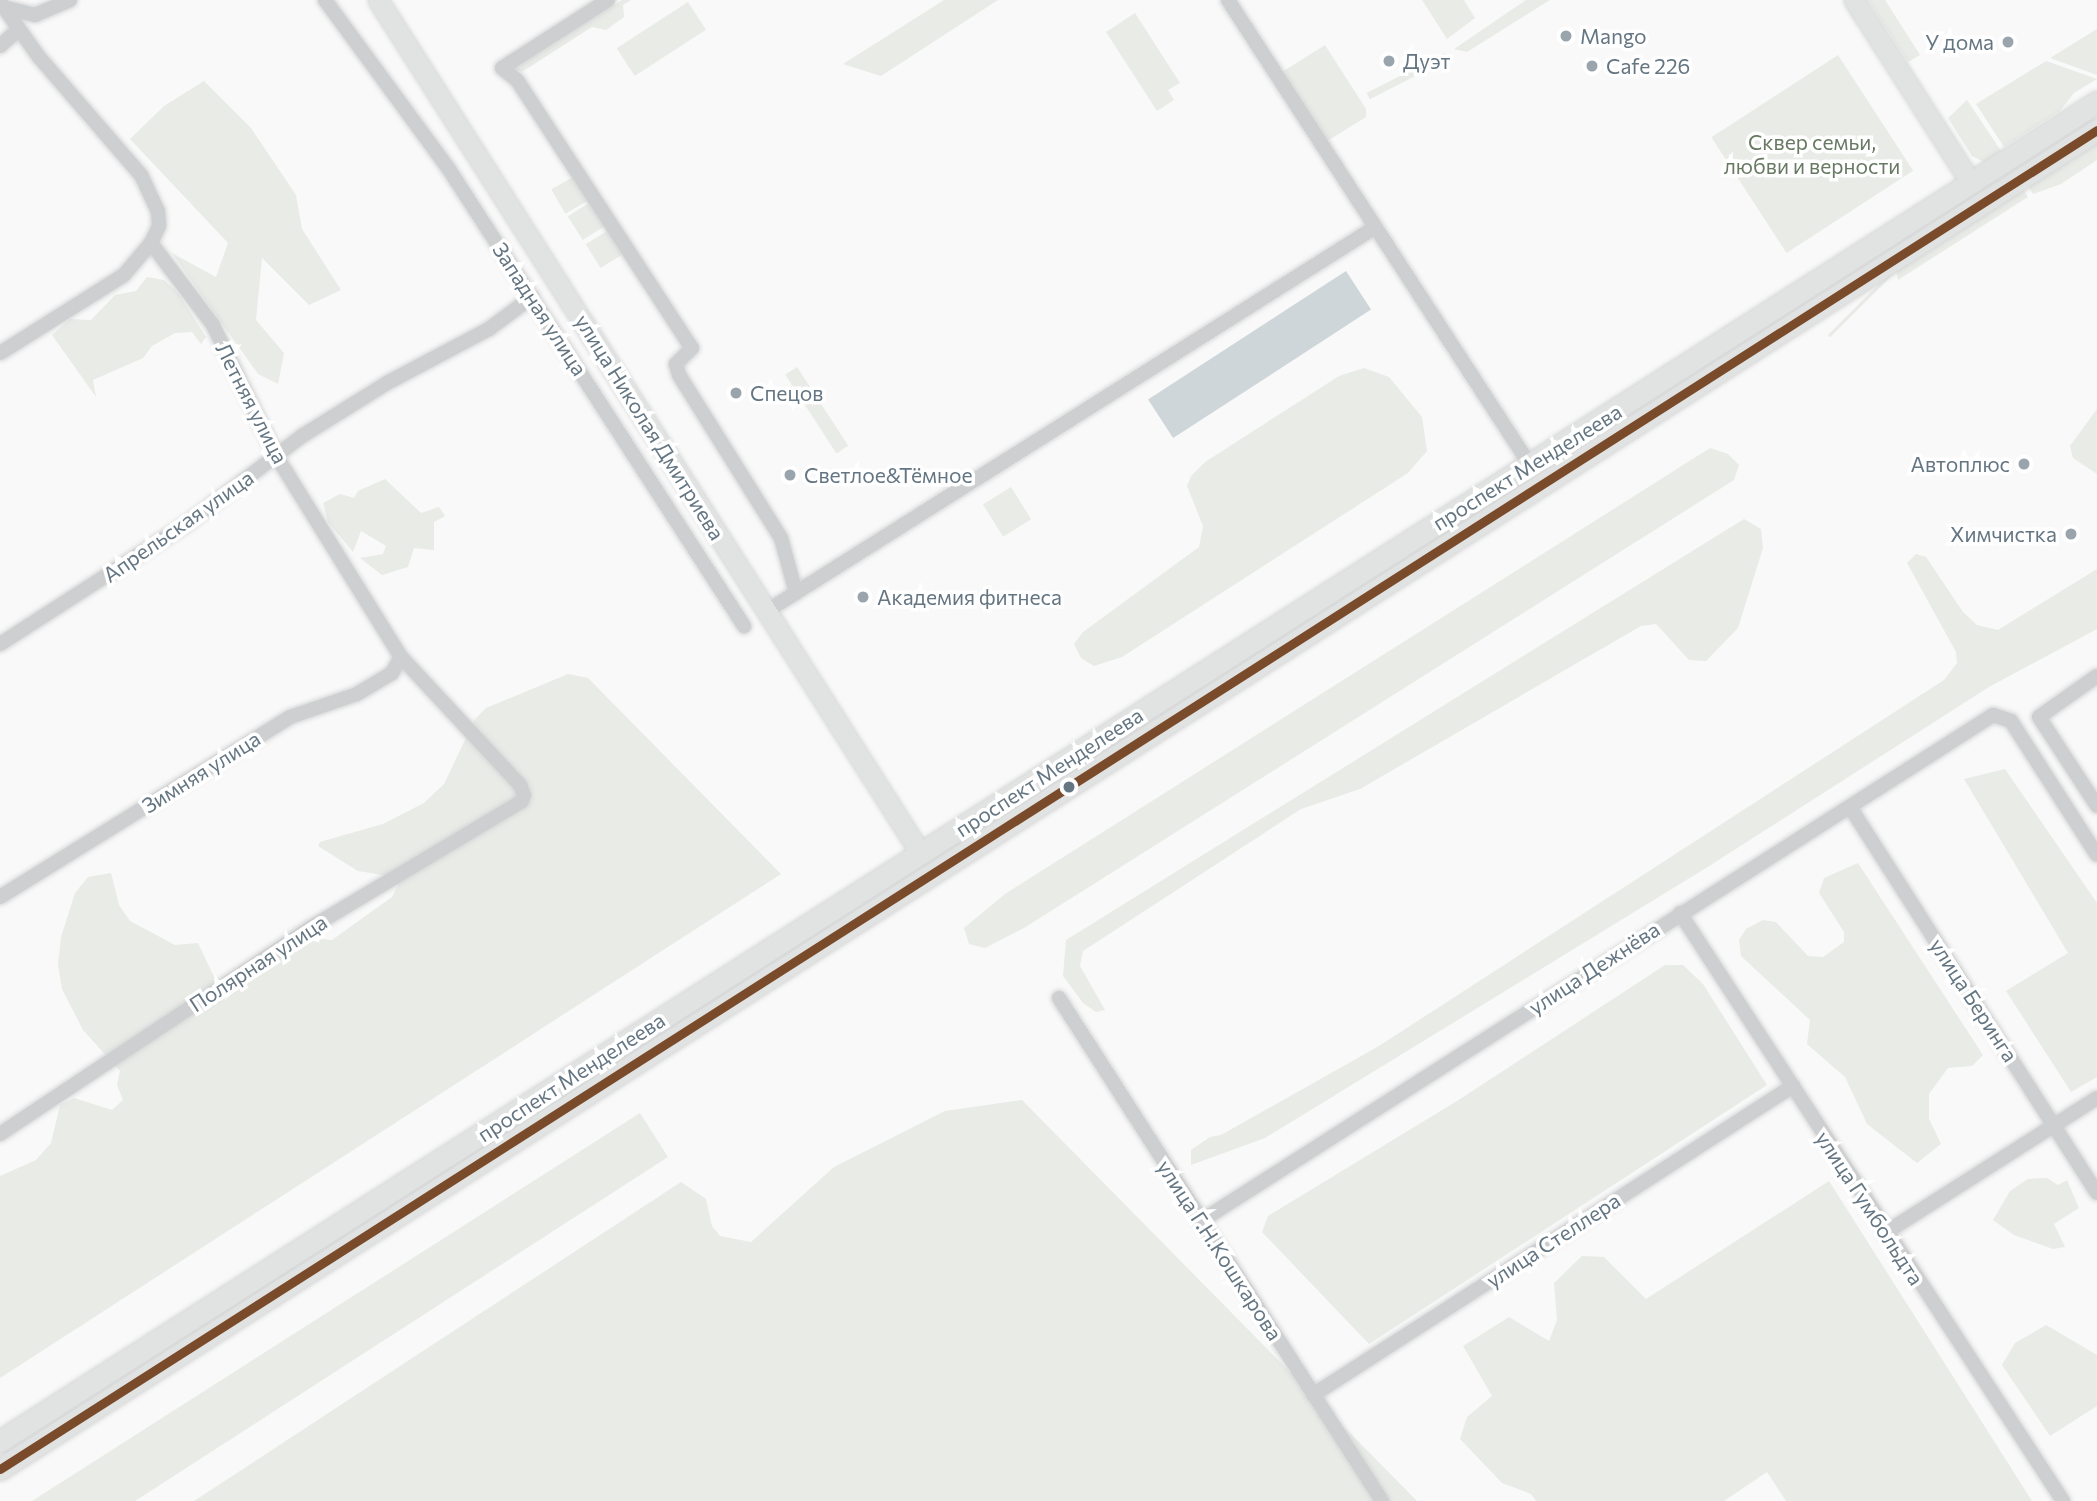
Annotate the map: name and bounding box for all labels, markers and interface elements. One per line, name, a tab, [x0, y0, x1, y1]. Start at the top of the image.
place label: Mango	[1580, 23, 1647, 49]
marker: Mango	[1558, 28, 1574, 44]
place label: У дома	[1925, 29, 1994, 55]
marker: У дома	[2000, 34, 2016, 50]
place label: Дуэт	[1403, 48, 1450, 74]
marker: Дуэт	[1381, 53, 1397, 69]
place label: Cafe 226	[1606, 53, 1690, 79]
marker: Cafe 226	[1584, 58, 1600, 74]
park label: Сквер семьи, любви и верности	[1724, 129, 1900, 179]
street label: Западная улица	[488, 238, 592, 380]
street label: улица Николая Дмитриева	[570, 310, 730, 544]
street label: Летняя улица	[211, 338, 293, 468]
place label: Спецов	[750, 380, 823, 406]
marker: Спецов	[728, 385, 744, 401]
street label: проспект Менделеева	[1428, 399, 1626, 535]
place label: Автоплюс	[1910, 451, 2010, 477]
marker: Автоплюс	[2016, 456, 2032, 472]
place label: Светлое&Тёмное	[804, 462, 973, 488]
street label: Апрельская улица	[98, 465, 258, 587]
marker: Светлое&Тёмное	[782, 467, 798, 483]
place label: Химчистка	[1950, 521, 2057, 547]
marker: Химчистка	[2063, 526, 2079, 542]
place label: Академия фитнеса	[877, 584, 1062, 610]
marker: Академия фитнеса	[855, 589, 871, 605]
street label: проспект Менделеева	[951, 702, 1147, 842]
street label: Зимняя улица	[137, 726, 265, 818]
unlabelled marker	[1062, 780, 1076, 794]
street label: Полярная улица	[185, 909, 331, 1017]
street label: улица Дежнёва	[1524, 916, 1664, 1020]
street label: улица Беринга	[1925, 934, 2023, 1066]
street label: проспект Менделеева	[473, 1007, 669, 1147]
street label: улица Гумбольдта	[1811, 1126, 1929, 1290]
street label: улица Г.Н.Кошкарова	[1152, 1155, 1288, 1345]
street label: улица Стеллера	[1481, 1187, 1625, 1293]

